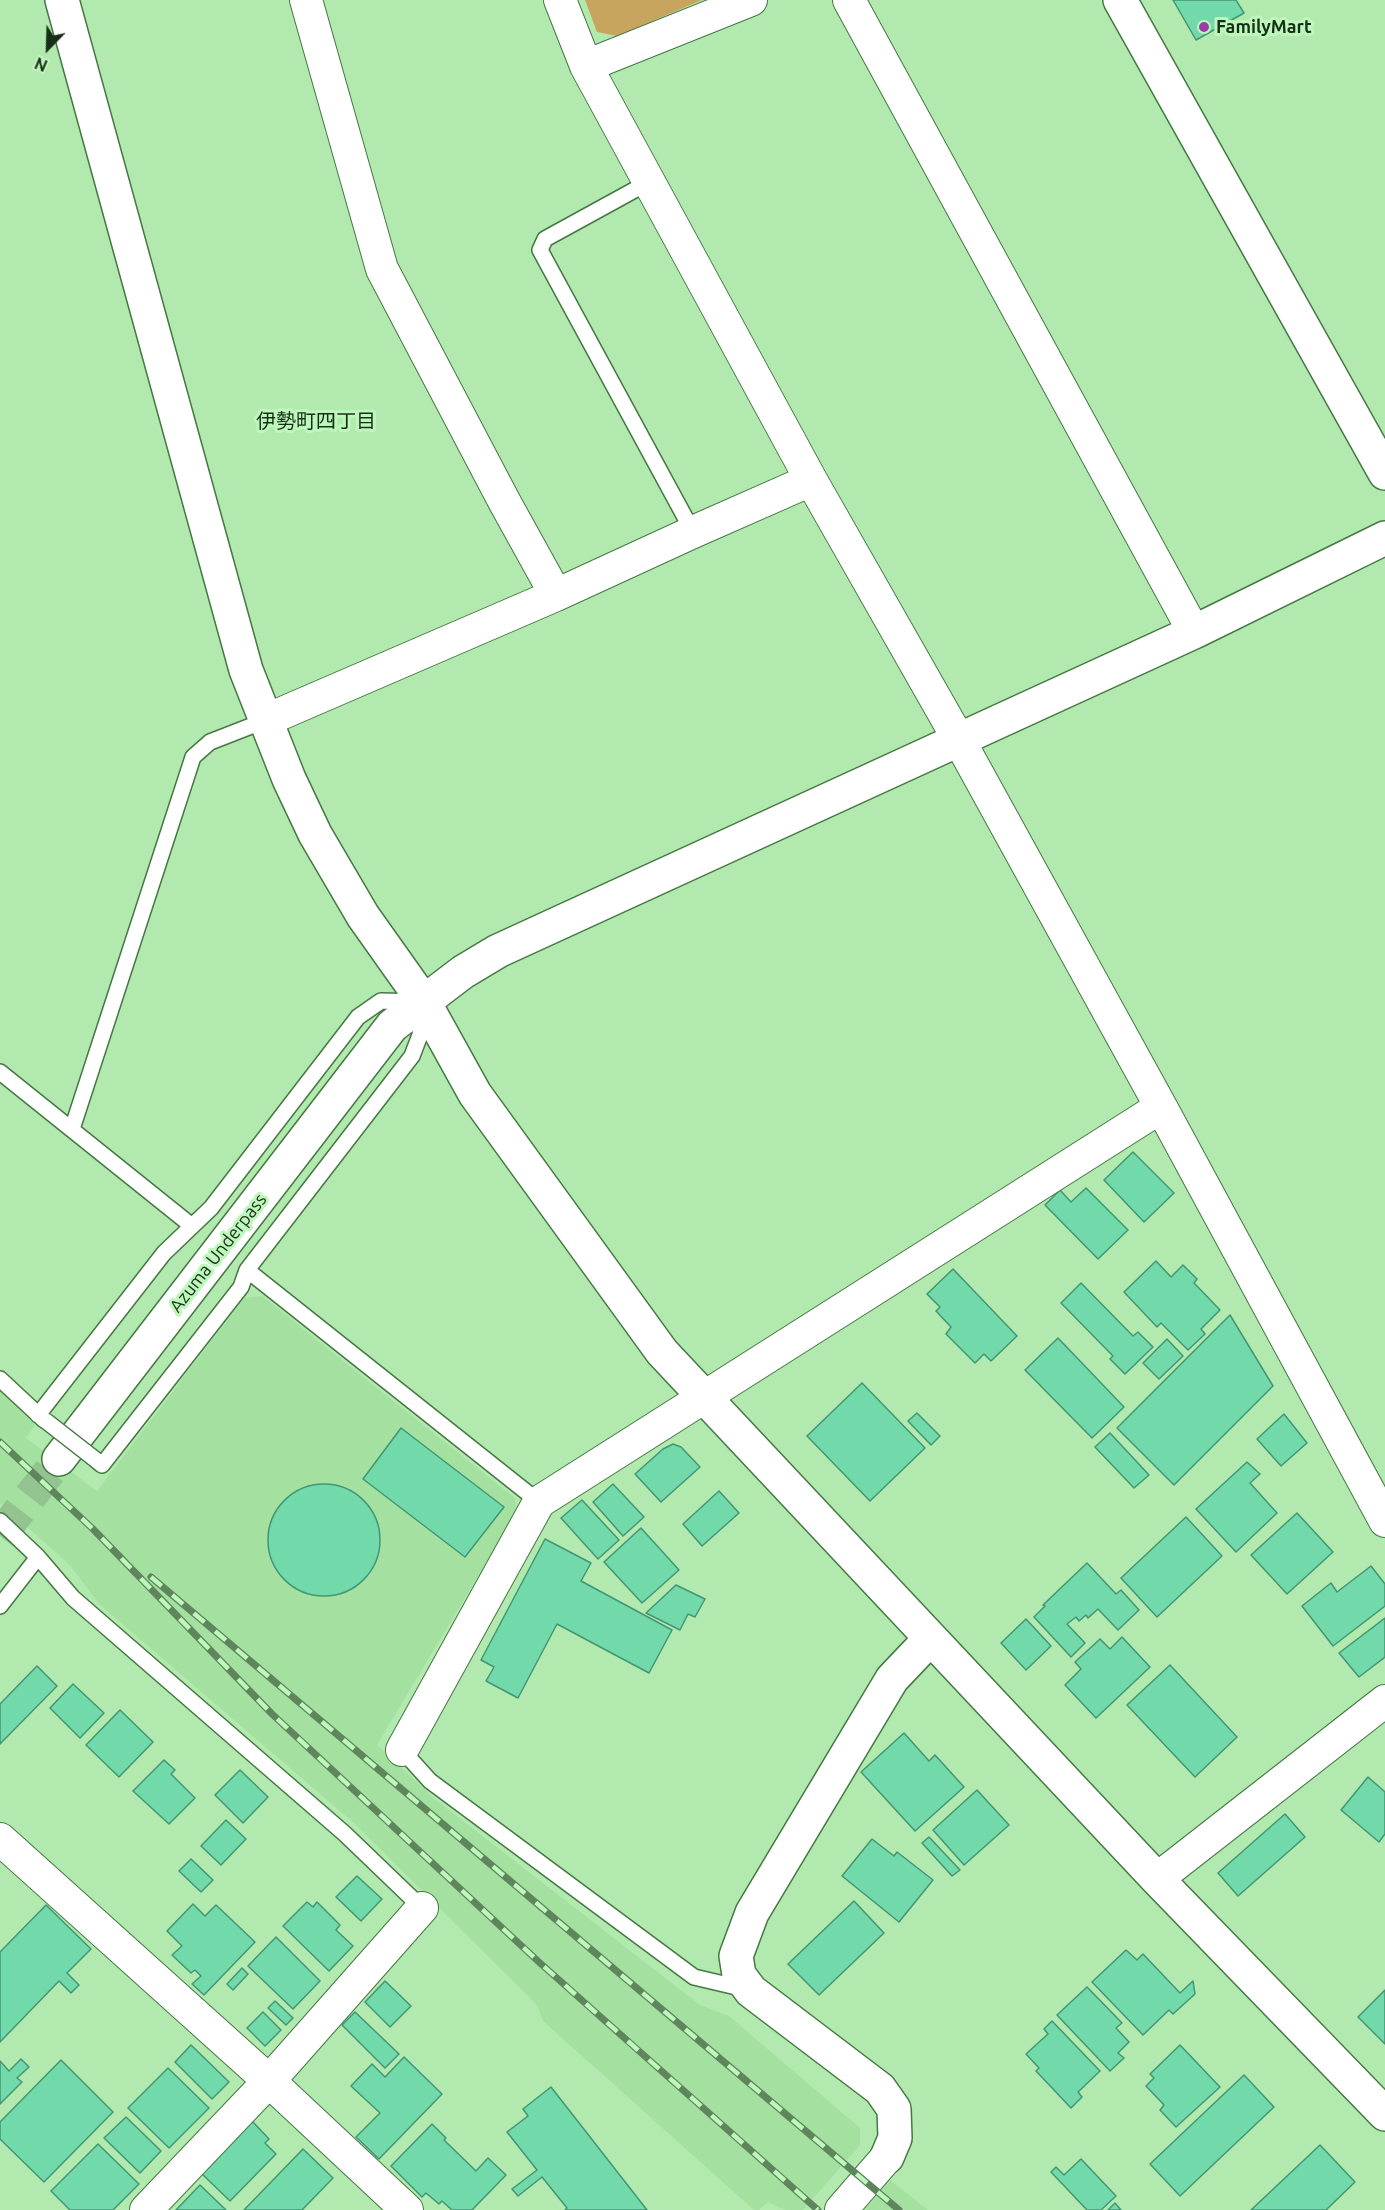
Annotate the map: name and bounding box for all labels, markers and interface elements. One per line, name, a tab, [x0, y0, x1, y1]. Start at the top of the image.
place label: FamilyMart	[1216, 16, 1312, 38]
north arrow	[18, 18, 78, 78]
marker: FamilyMart	[1197, 20, 1211, 34]
text: N	[32, 54, 50, 75]
district label: 伊勢町四丁目	[256, 409, 376, 433]
street label: Azuma Underpass	[165, 1189, 271, 1317]

